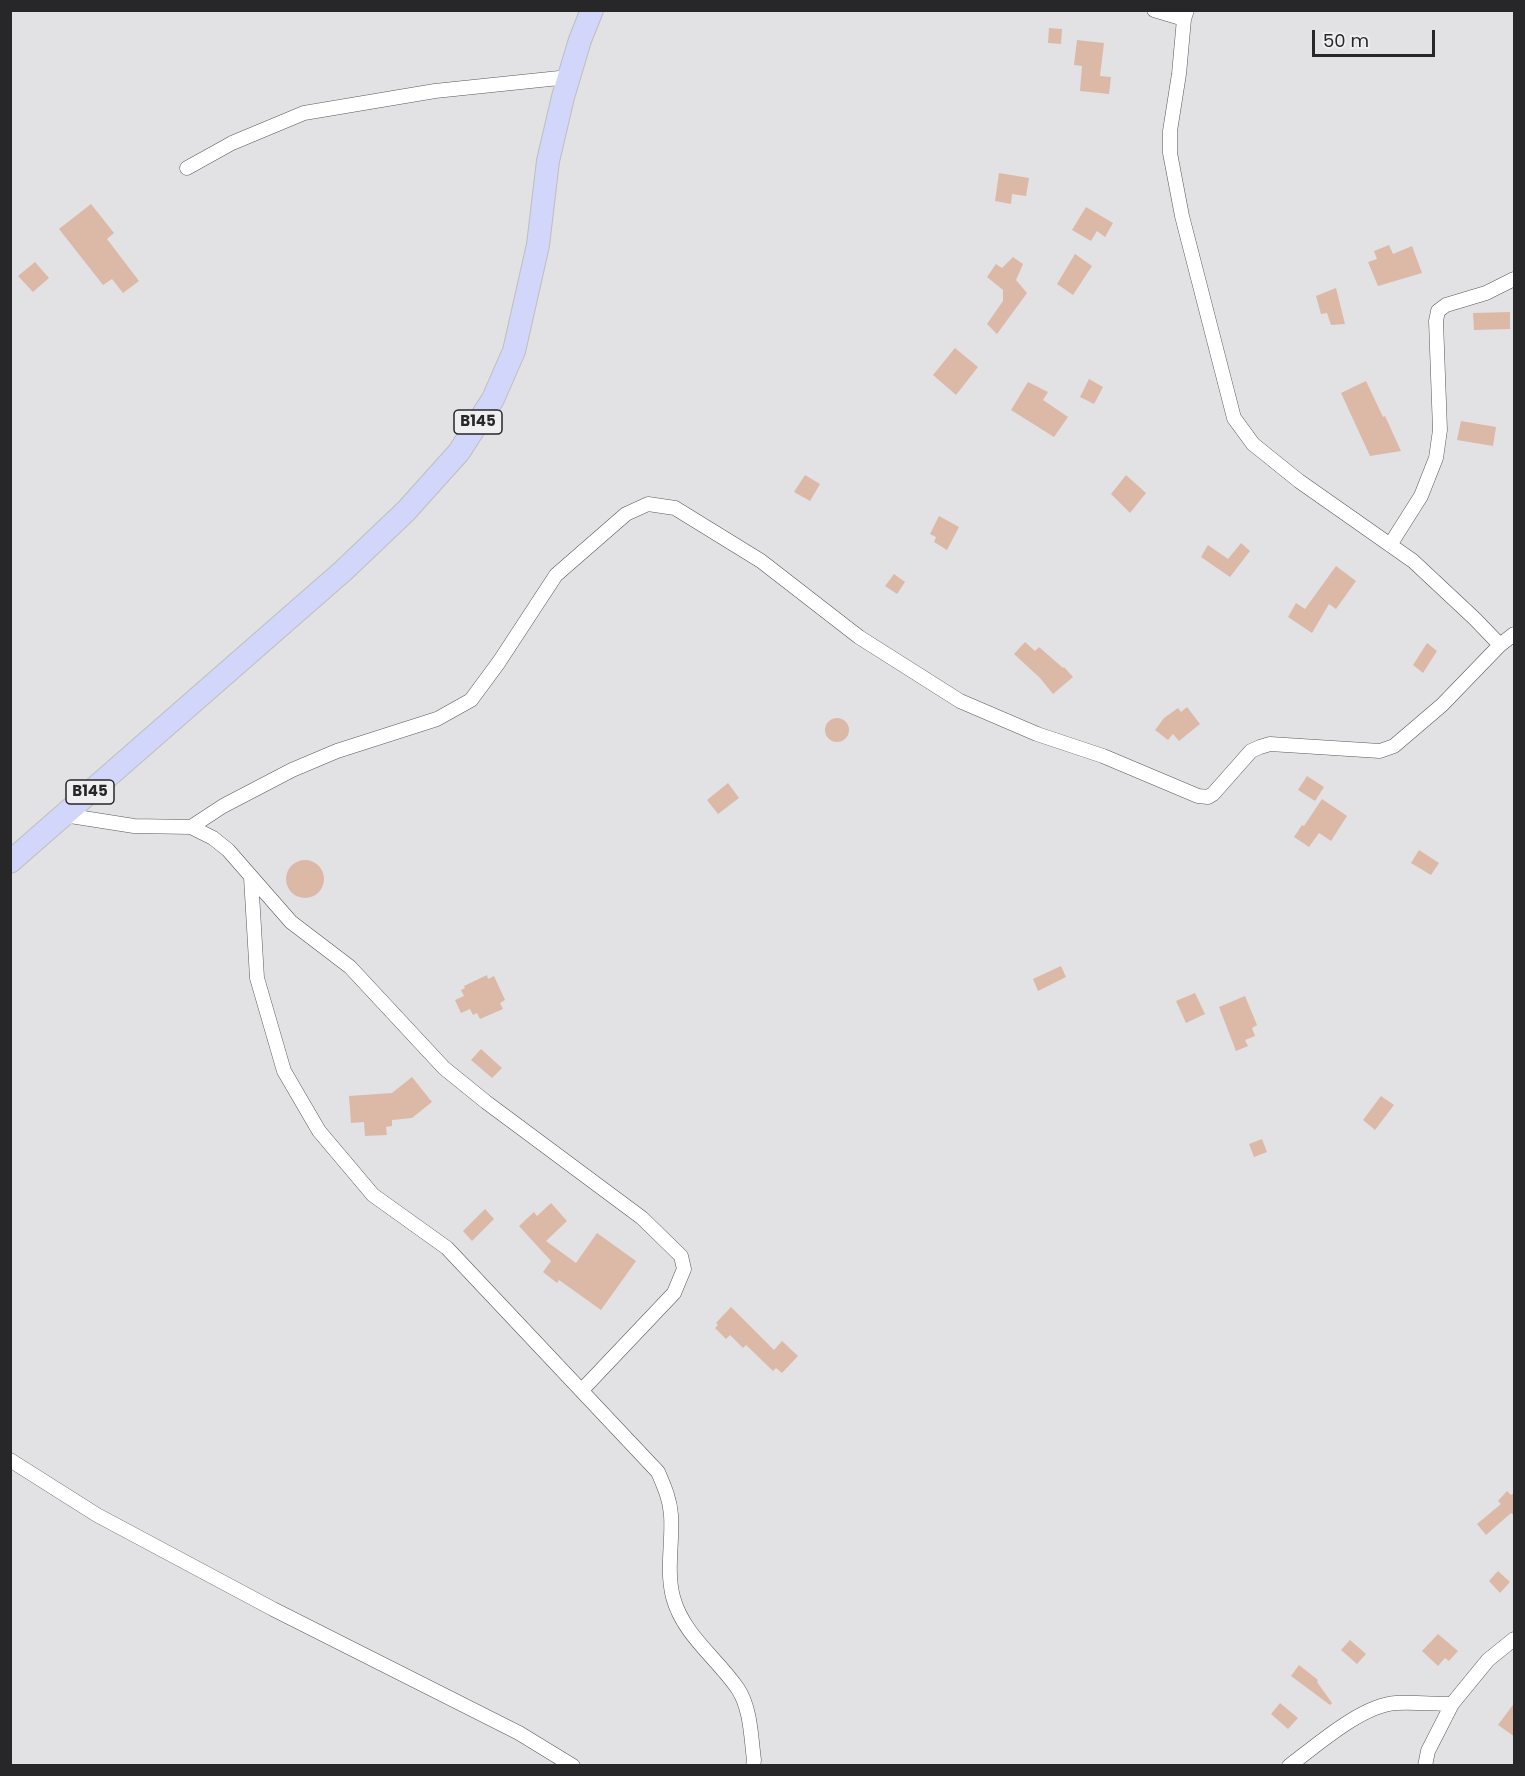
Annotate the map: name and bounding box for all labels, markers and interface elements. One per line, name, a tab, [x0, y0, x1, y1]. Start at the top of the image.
scale bar	[1315, 18, 1438, 56]
text: 50 m	[1323, 28, 1369, 53]
road number: B145	[454, 410, 502, 434]
road number: B145	[66, 780, 114, 804]

